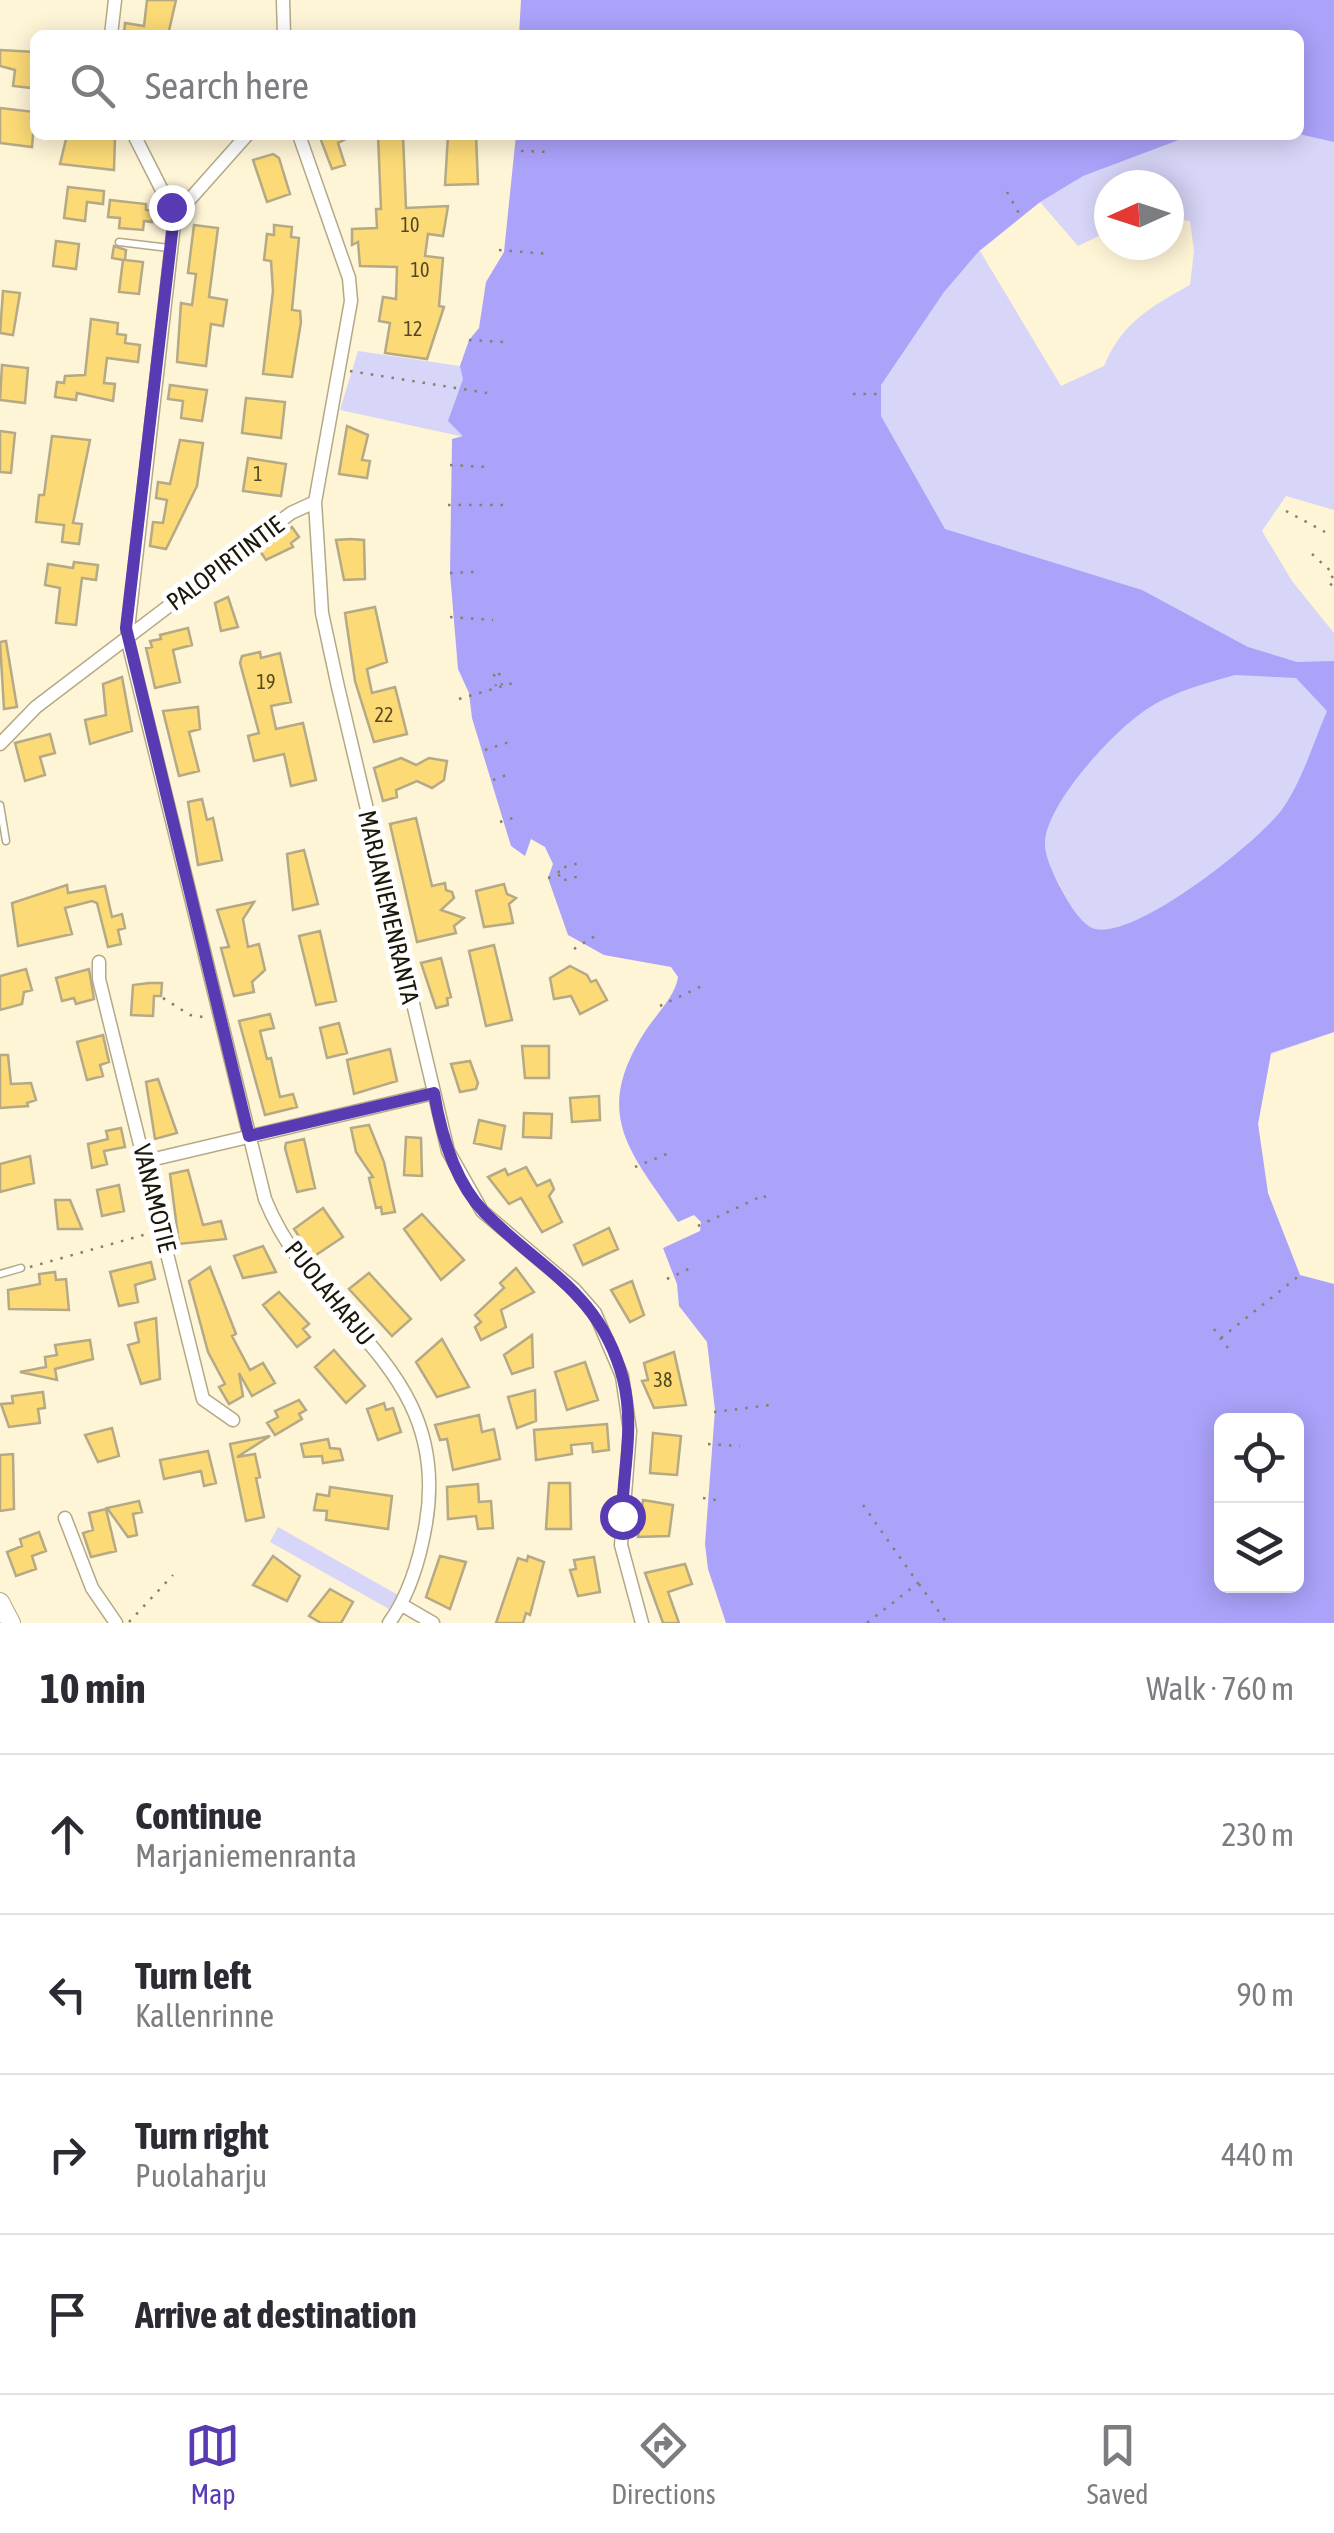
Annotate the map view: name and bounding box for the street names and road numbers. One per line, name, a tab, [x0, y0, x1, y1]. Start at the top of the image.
street label: PALOPIRTINTIE	[161, 510, 289, 616]
street label: MARJANIEMENRANTA	[353, 808, 425, 1007]
street label: VANAMOTIE	[128, 1141, 182, 1255]
street label: PUOLAHARJU	[280, 1235, 380, 1351]

